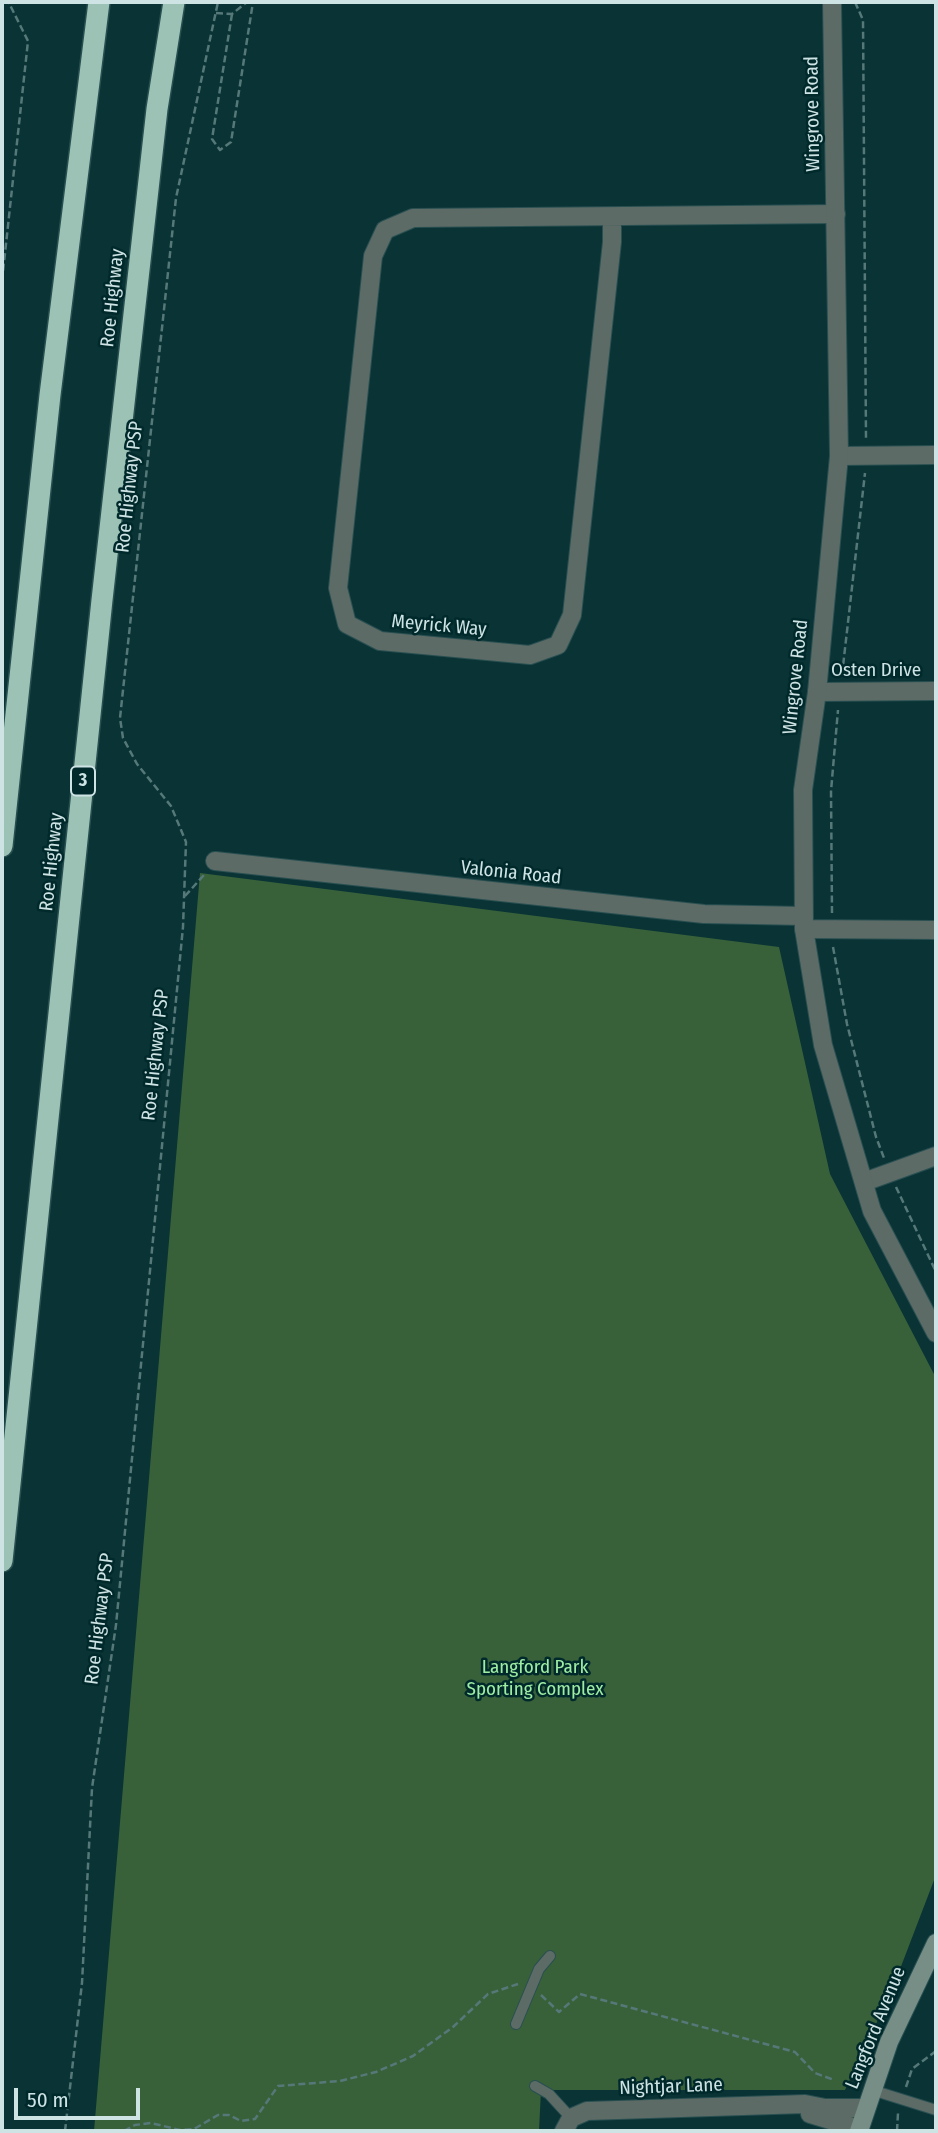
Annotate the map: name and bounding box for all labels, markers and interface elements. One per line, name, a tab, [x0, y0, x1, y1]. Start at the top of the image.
street label: Wingrove Road	[801, 56, 825, 172]
street label: Roe Highway	[96, 248, 130, 348]
street label: Roe Highway PSP	[112, 420, 148, 554]
street label: Meyrick Way	[391, 610, 487, 642]
street label: Wingrove Road	[779, 618, 813, 736]
street label: Osten Drive	[831, 660, 921, 682]
road number: 3	[71, 766, 95, 796]
street label: Roe Highway	[35, 812, 69, 912]
street label: Valonia Road	[460, 856, 562, 890]
street label: Roe Highway PSP	[138, 988, 174, 1122]
street label: Roe Highway PSP	[81, 1552, 119, 1686]
park label: Langford Park Sporting Complex	[466, 1657, 604, 1701]
street label: Langford Avenue	[841, 1963, 911, 2093]
scale bar	[18, 2074, 144, 2118]
street label: Nightjar Lane	[619, 2074, 723, 2100]
text: 50 m	[27, 2087, 69, 2113]

